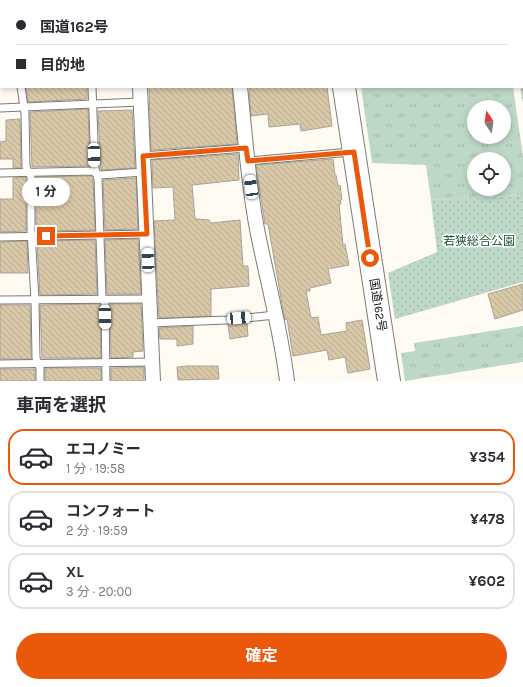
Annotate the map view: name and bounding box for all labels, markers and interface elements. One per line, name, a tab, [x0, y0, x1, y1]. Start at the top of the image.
text: 国道162号	[40, 18, 109, 36]
text: 目的地	[40, 56, 85, 74]
north arrow	[467, 100, 511, 144]
map controls	[467, 100, 511, 196]
car	[88, 143, 100, 167]
button: locate	[467, 152, 511, 196]
car	[243, 174, 259, 200]
callout: 1 分	[22, 178, 70, 206]
text: 1 分	[36, 184, 56, 199]
route end	[37, 227, 55, 245]
park label: 若狭総合公園	[443, 234, 515, 248]
car	[142, 248, 154, 272]
route start	[361, 249, 379, 267]
street label: 国道162号	[367, 277, 389, 333]
car	[99, 305, 111, 329]
car	[227, 311, 251, 325]
text: 車両を選択	[16, 394, 106, 416]
icon: car	[18, 439, 54, 475]
text: エコノミー	[66, 440, 141, 458]
text: ¥354	[469, 448, 505, 466]
text: 1 分 · 19:58	[66, 461, 125, 476]
icon: car	[18, 501, 54, 537]
text: コンフォート	[66, 502, 156, 520]
text: ¥478	[470, 510, 505, 528]
text: 2 分 · 19:59	[66, 523, 128, 538]
icon: car	[18, 563, 54, 599]
text: XL	[66, 563, 84, 581]
text: ¥602	[469, 572, 505, 590]
text: 3 分 · 20:00	[66, 584, 132, 599]
button: 確定	[16, 633, 507, 679]

